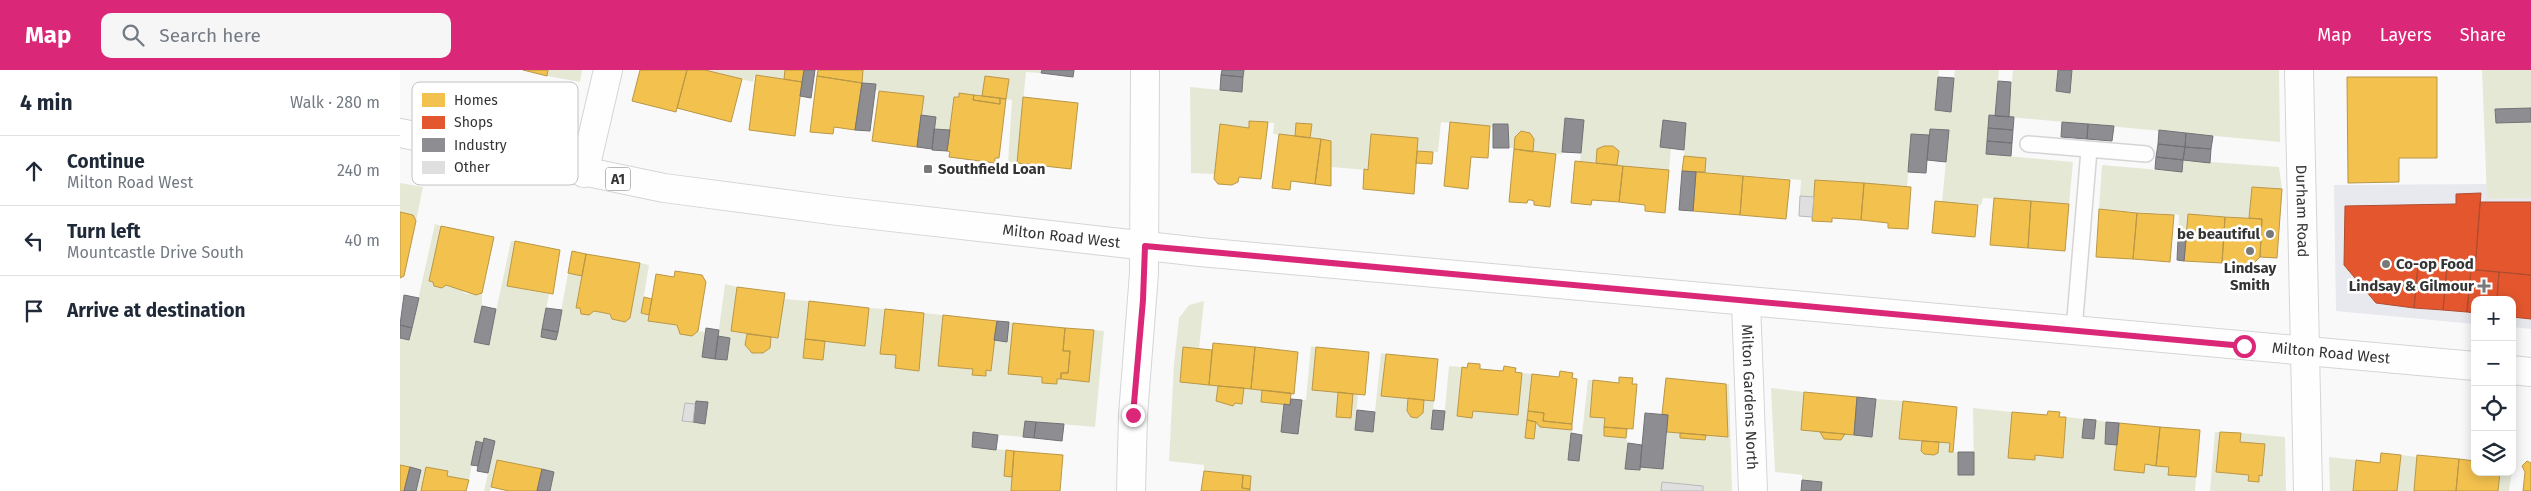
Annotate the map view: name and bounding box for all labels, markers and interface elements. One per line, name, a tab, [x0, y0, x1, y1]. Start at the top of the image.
search box	[101, 13, 451, 58]
text: Map	[25, 21, 71, 49]
icon: search	[119, 21, 147, 49]
text: Search here	[159, 24, 261, 47]
text: Map	[2317, 24, 2352, 46]
text: Layers	[2380, 24, 2432, 46]
text: Share	[2460, 24, 2506, 46]
legend	[412, 82, 578, 185]
text: 4 min	[20, 90, 73, 116]
text: Homes	[454, 92, 498, 109]
text: Walk · 280 m	[290, 93, 380, 112]
text: Shops	[454, 114, 493, 131]
text: Industry	[454, 137, 507, 154]
text: Continue	[67, 150, 145, 173]
icon: ahead	[20, 157, 48, 185]
text: Other	[454, 159, 491, 176]
place label: Southfield Loan	[938, 160, 1045, 178]
text: 240 m	[337, 161, 380, 180]
marker: Southfield Loan	[922, 163, 934, 175]
street label: Durham Road	[2292, 164, 2312, 257]
road number: A1	[606, 168, 630, 190]
text: Milton Road West	[67, 173, 193, 192]
text: Turn left	[67, 220, 141, 243]
street label: Milton Road West	[1001, 221, 1122, 252]
place label: be beautiful	[2177, 225, 2261, 243]
icon: left	[20, 227, 48, 255]
marker: be beautiful	[2264, 228, 2276, 240]
text: 40 m	[345, 231, 380, 250]
text: Mountcastle Drive South	[67, 243, 244, 262]
marker: Lindsay Smith	[2244, 245, 2256, 257]
place label: Co-op Food	[2396, 255, 2474, 273]
marker: Co-op Food	[2380, 258, 2392, 270]
place label: Lindsay Smith	[2224, 259, 2276, 294]
place label: Lindsay & Gilmour	[2349, 277, 2475, 295]
marker: Lindsay & Gilmour	[2478, 280, 2490, 292]
map controls	[2471, 296, 2516, 476]
button: +	[2471, 296, 2516, 341]
icon: arrive	[20, 297, 48, 325]
text: Arrive at destination	[67, 299, 246, 322]
street label: Milton Gardens North	[1738, 324, 1761, 470]
route start	[2233, 335, 2256, 358]
street label: Milton Road West	[2271, 339, 2391, 367]
button: −	[2471, 341, 2516, 386]
button: locate	[2471, 386, 2516, 431]
route end	[1122, 404, 1145, 427]
button: layers	[2471, 431, 2516, 476]

